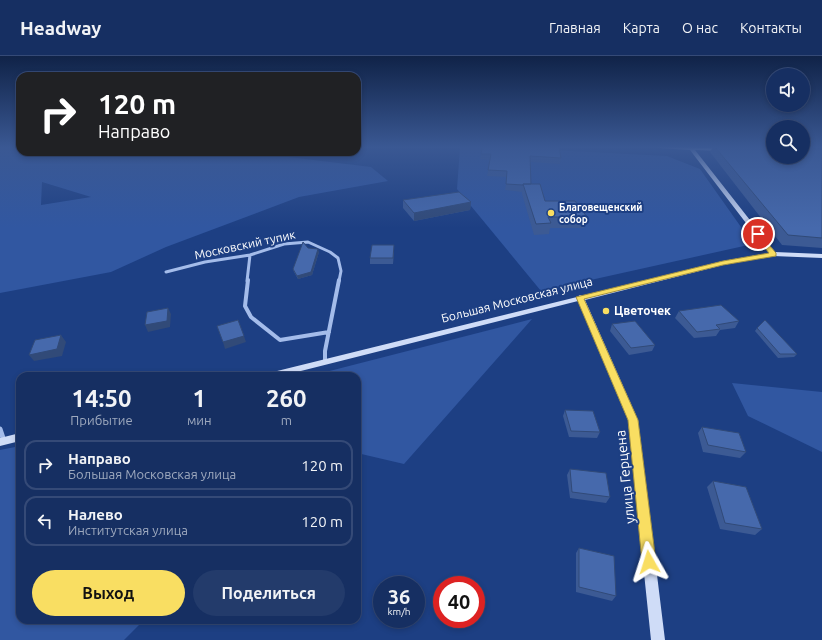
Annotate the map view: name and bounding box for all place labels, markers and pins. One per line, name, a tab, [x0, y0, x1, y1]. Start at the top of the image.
place label: Благовещенский собор	[559, 202, 642, 225]
marker: Благовещенский собор	[546, 208, 556, 218]
pin	[741, 217, 775, 251]
place label: Цветочек	[614, 304, 671, 317]
marker: Цветочек	[601, 306, 611, 316]

